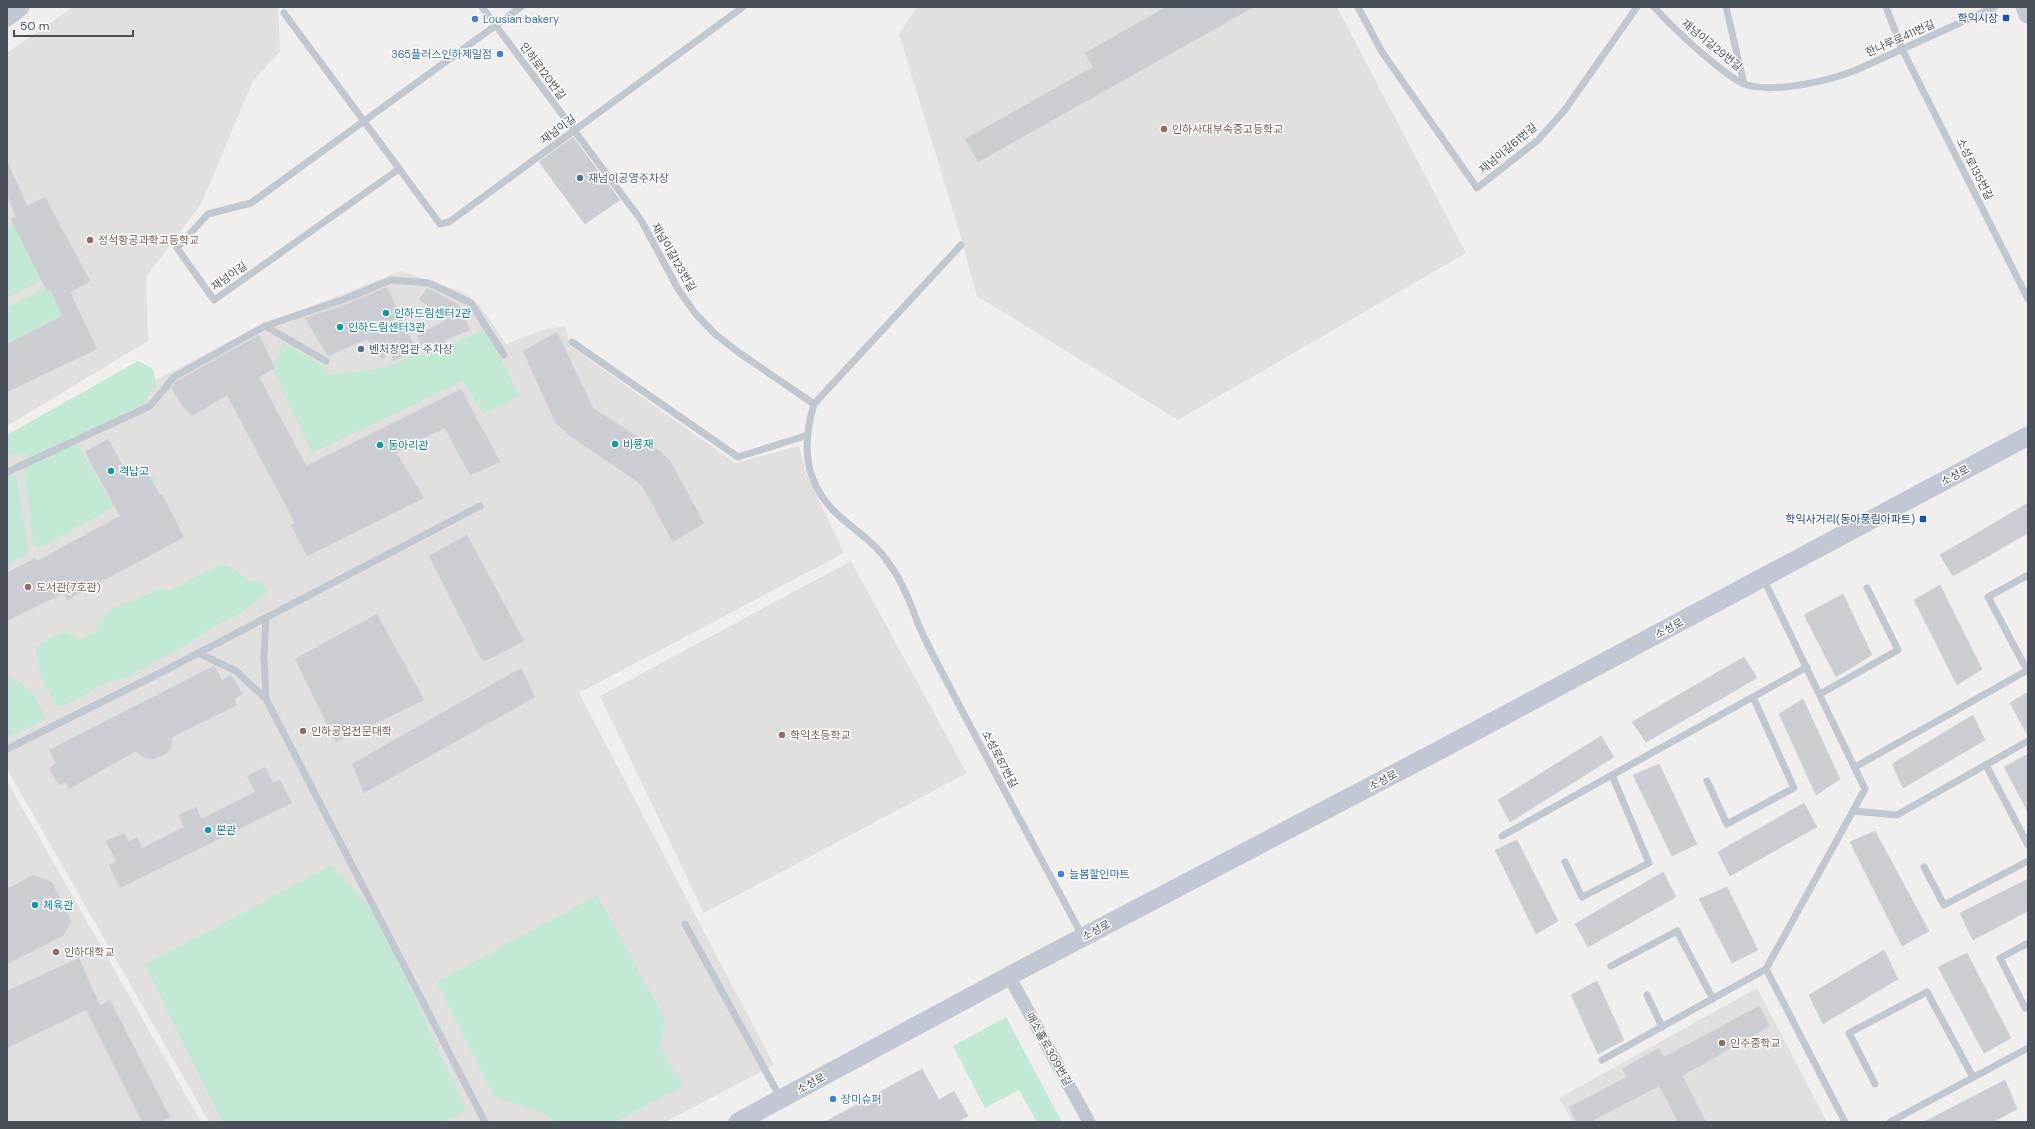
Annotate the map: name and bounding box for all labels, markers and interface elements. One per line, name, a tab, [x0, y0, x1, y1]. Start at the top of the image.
place label: 학익시장	[1958, 11, 1998, 25]
scale bar	[14, 12, 133, 38]
place label: Lousian bakery	[483, 12, 559, 26]
marker: 학익시장	[2001, 13, 2011, 23]
marker: Lousian bakery	[470, 14, 480, 24]
street label: 재넘이길29번길	[1679, 16, 1745, 74]
street label: 한나루로411번길	[1863, 17, 1937, 59]
text: 50 m	[20, 18, 49, 34]
street label: 인하로120번길	[517, 40, 569, 102]
place label: 365플러스인하제일점	[391, 47, 492, 61]
marker: 365플러스인하제일점	[495, 49, 505, 59]
street label: 재넘이길	[538, 111, 578, 147]
street label: 재넘이길61번길	[1476, 120, 1540, 176]
place label: 인하사대부속중고등학교	[1172, 122, 1283, 136]
marker: 인하사대부속중고등학교	[1159, 124, 1169, 134]
street label: 소성로135번길	[1953, 136, 1997, 202]
place label: 재넘이공영주차장	[588, 171, 669, 185]
marker: 재넘이공영주차장	[575, 173, 585, 183]
street label: 재넘이길123번길	[649, 220, 699, 294]
place label: 정석항공과학고등학교	[98, 233, 199, 247]
marker: 정석항공과학고등학교	[85, 235, 95, 245]
street label: 재넘이길	[208, 259, 250, 293]
place label: 인하드림센터2관	[394, 306, 471, 320]
marker: 인하드림센터2관	[381, 308, 391, 318]
place label: 인하드림센터3관	[348, 320, 425, 334]
marker: 인하드림센터3관	[335, 322, 345, 332]
place label: 벤처창업관 주차장	[369, 342, 453, 356]
marker: 벤처창업관 주차장	[356, 344, 366, 354]
place label: 비룡재	[623, 437, 653, 451]
place label: 동아리관	[388, 438, 428, 452]
marker: 비룡재	[610, 439, 620, 449]
marker: 동아리관	[375, 440, 385, 450]
street label: 소성로	[1938, 462, 1972, 488]
place label: 격납고	[119, 464, 149, 478]
marker: 격납고	[106, 466, 116, 476]
place label: 학익사거리(동아풍림아파트)	[1785, 512, 1915, 526]
marker: 학익사거리(동아풍림아파트)	[1918, 514, 1928, 524]
place label: 도서관(7호관)	[36, 580, 101, 594]
marker: 도서관(7호관)	[23, 582, 33, 592]
street label: 소성로	[1652, 615, 1686, 641]
place label: 인하공업전문대학	[311, 724, 392, 738]
marker: 인하공업전문대학	[298, 726, 308, 736]
place label: 학익초등학교	[790, 728, 851, 742]
street label: 소성로87번길	[979, 728, 1021, 790]
marker: 학익초등학교	[777, 730, 787, 740]
street label: 소성로	[1366, 767, 1400, 793]
place label: 본관	[216, 823, 236, 837]
marker: 본관	[203, 825, 213, 835]
place label: 늘봄할인마트	[1069, 867, 1130, 881]
marker: 늘봄할인마트	[1056, 869, 1066, 879]
place label: 체육관	[43, 898, 73, 912]
marker: 체육관	[30, 900, 40, 910]
street label: 소성로	[1079, 917, 1113, 943]
place label: 인하대학교	[64, 945, 115, 959]
marker: 인하대학교	[51, 947, 61, 957]
street label: 매소홀로309번길	[1023, 1010, 1075, 1088]
place label: 인주중학교	[1730, 1036, 1781, 1050]
marker: 인주중학교	[1717, 1038, 1727, 1048]
street label: 소성로	[794, 1070, 828, 1096]
place label: 장미슈퍼	[841, 1092, 881, 1106]
marker: 장미슈퍼	[828, 1094, 838, 1104]

